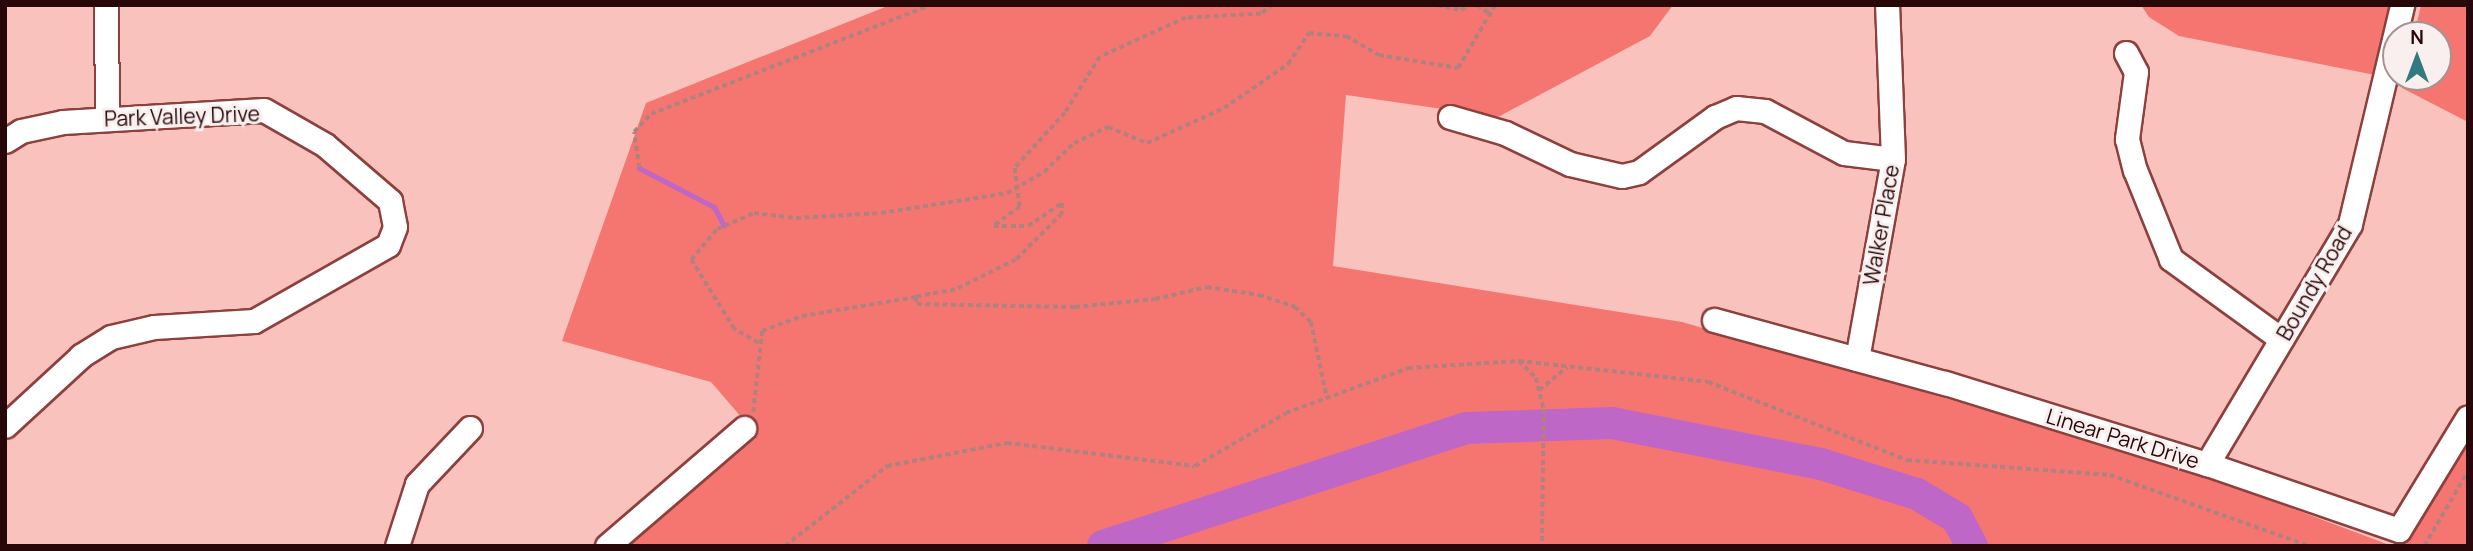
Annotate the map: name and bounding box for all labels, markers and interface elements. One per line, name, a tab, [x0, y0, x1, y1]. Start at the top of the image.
north arrow	[2382, 21, 2452, 91]
text: N	[2410, 24, 2424, 50]
street label: Park Valley Drive	[104, 101, 260, 131]
street label: Walker Place	[1858, 163, 1904, 287]
street label: Boundy Road	[2271, 221, 2357, 345]
street label: Linear Park Drive	[2043, 403, 2203, 473]

